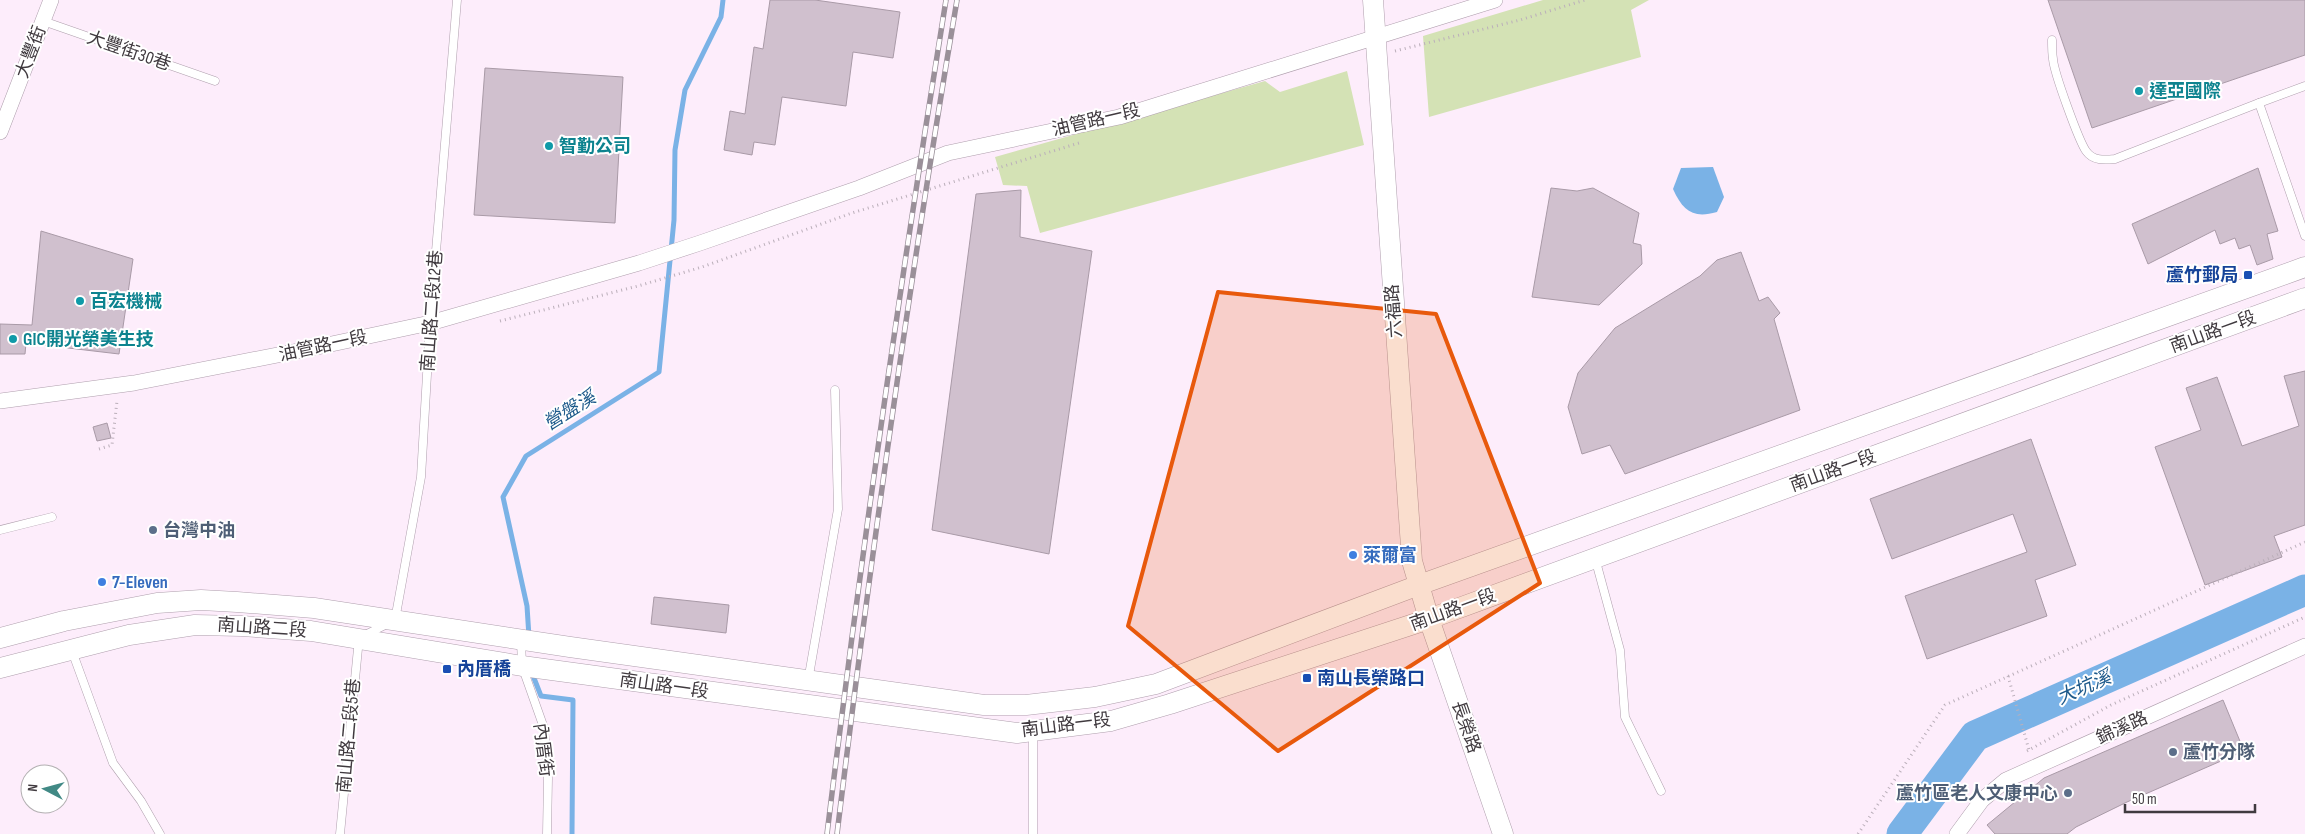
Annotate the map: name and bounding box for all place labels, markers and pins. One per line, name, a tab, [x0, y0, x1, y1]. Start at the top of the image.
place label: 達亞國際	[2149, 81, 2221, 102]
marker: 達亞國際	[2133, 85, 2145, 97]
place label: 智勤公司	[559, 136, 631, 157]
marker: 智勤公司	[543, 140, 555, 152]
place label: 蘆竹郵局	[2166, 264, 2238, 286]
marker: 蘆竹郵局	[2242, 269, 2254, 281]
place label: 百宏機械	[90, 291, 162, 312]
marker: 百宏機械	[74, 295, 86, 307]
place label: GIC開光榮美生技	[23, 329, 154, 350]
marker: GIC開光榮美生技	[7, 333, 19, 345]
place label: 台灣中油	[163, 520, 235, 541]
marker: 台灣中油	[147, 524, 159, 536]
place label: 萊爾富	[1363, 545, 1417, 566]
marker: 萊爾富	[1347, 549, 1359, 561]
place label: 7-Eleven	[112, 572, 168, 593]
marker: 7-Eleven	[96, 576, 108, 588]
place label: 內厝橋	[457, 659, 511, 680]
marker: 內厝橋	[441, 663, 453, 675]
place label: 南山長榮路口	[1317, 668, 1425, 689]
marker: 南山長榮路口	[1301, 672, 1313, 684]
place label: 蘆竹分隊	[2183, 742, 2255, 763]
marker: 蘆竹分隊	[2167, 746, 2179, 758]
place label: 蘆竹區老人文康中心	[1896, 783, 2058, 804]
marker: 蘆竹區老人文康中心	[2062, 787, 2074, 799]

